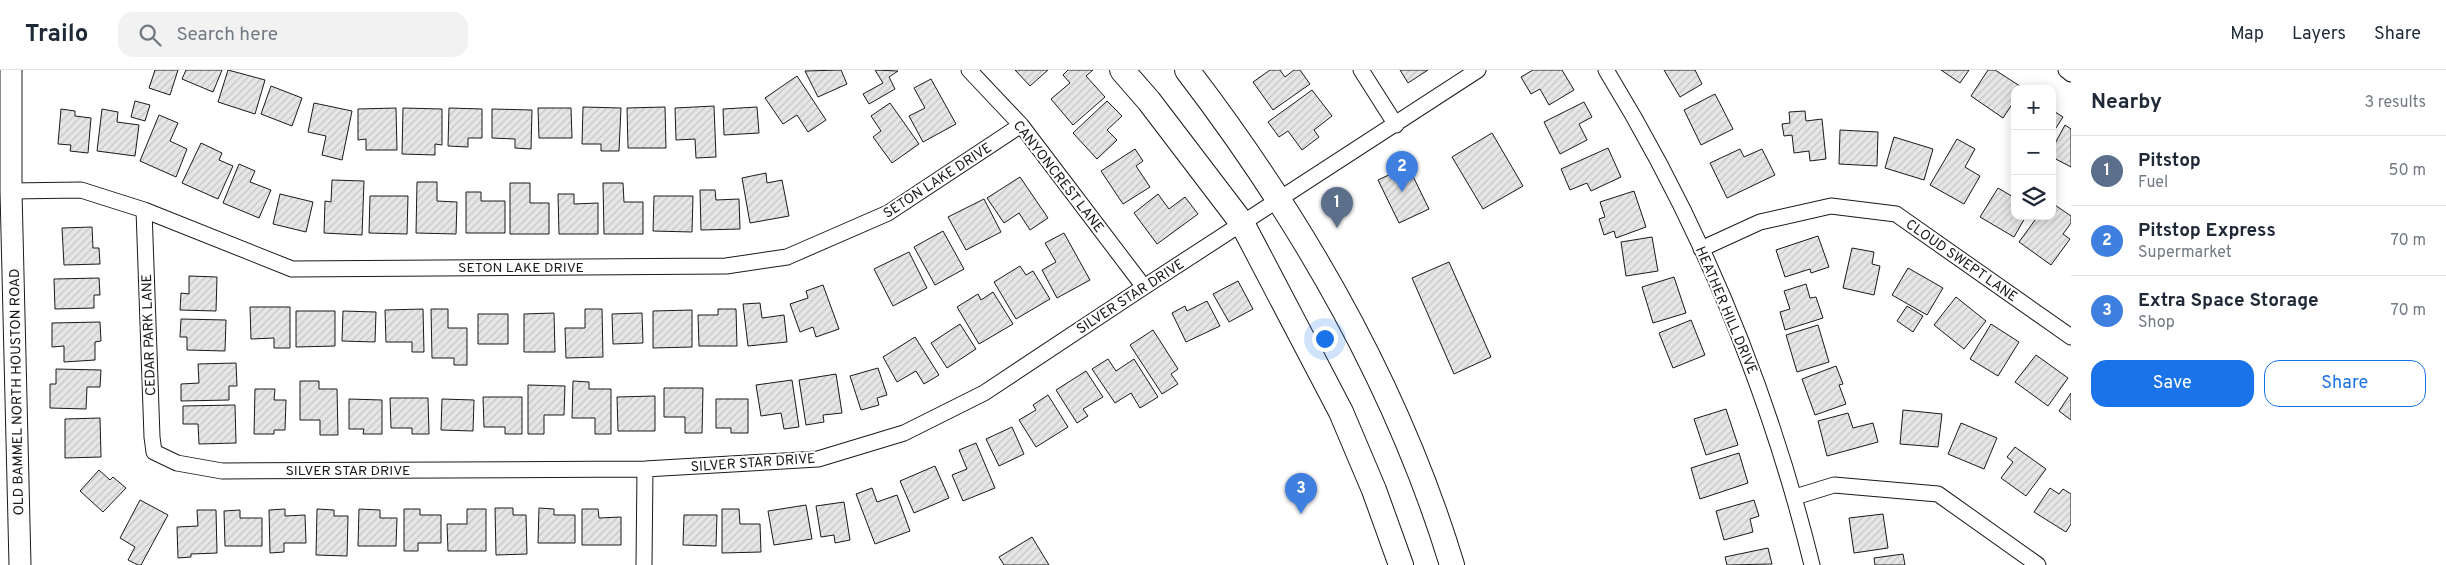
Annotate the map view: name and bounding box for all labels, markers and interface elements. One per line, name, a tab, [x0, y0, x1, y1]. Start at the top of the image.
search box	[118, 12, 468, 57]
text: Trailo	[25, 20, 88, 50]
icon: search	[136, 21, 164, 49]
text: Search here	[176, 23, 278, 47]
text: Map	[2230, 23, 2264, 46]
text: Layers	[2292, 23, 2346, 46]
text: Share	[2374, 23, 2421, 46]
map controls	[2011, 85, 2056, 220]
button: +	[2011, 85, 2056, 130]
text: Nearby	[2091, 89, 2162, 116]
text: 3 results	[2364, 93, 2426, 113]
street label: CANYONCREST LANE	[1009, 118, 1107, 236]
button: −	[2011, 130, 2056, 175]
street label: SETON LAKE DRIVE	[880, 140, 995, 223]
text: Pitstop	[2138, 149, 2201, 173]
pin: 2	[1386, 151, 1418, 192]
text: 1	[2104, 161, 2110, 181]
text: 50 m	[2389, 161, 2426, 181]
text: Fuel	[2138, 173, 2168, 193]
button: layers	[2011, 175, 2056, 220]
pin: 1	[1321, 187, 1353, 228]
street label: CLOUD SWEPT LANE	[1902, 216, 2020, 306]
text: Pitstop Express	[2138, 219, 2276, 243]
text: 2	[2102, 231, 2112, 251]
text: 70 m	[2391, 231, 2426, 251]
text: Supermarket	[2138, 243, 2232, 263]
street label: HEATHER HILL DRIVE	[1691, 244, 1760, 377]
street label: SILVER STAR DRIVE	[1074, 256, 1188, 338]
street label: SETON LAKE DRIVE	[458, 260, 584, 277]
street label: OLD BAMMEL NORTH HOUSTON ROAD	[7, 268, 28, 516]
street label: CEDAR PARK LANE	[139, 274, 160, 396]
text: Extra Space Storage	[2138, 289, 2319, 313]
text: 3	[2102, 301, 2112, 321]
text: 70 m	[2391, 301, 2426, 321]
text: Shop	[2138, 313, 2175, 333]
your location	[1312, 326, 1338, 352]
button: Save	[2091, 360, 2254, 407]
button: Share	[2264, 360, 2426, 407]
street label: SILVER STAR DRIVE	[690, 451, 816, 476]
street label: SILVER STAR DRIVE	[285, 463, 411, 480]
pin: 3	[1285, 473, 1317, 514]

